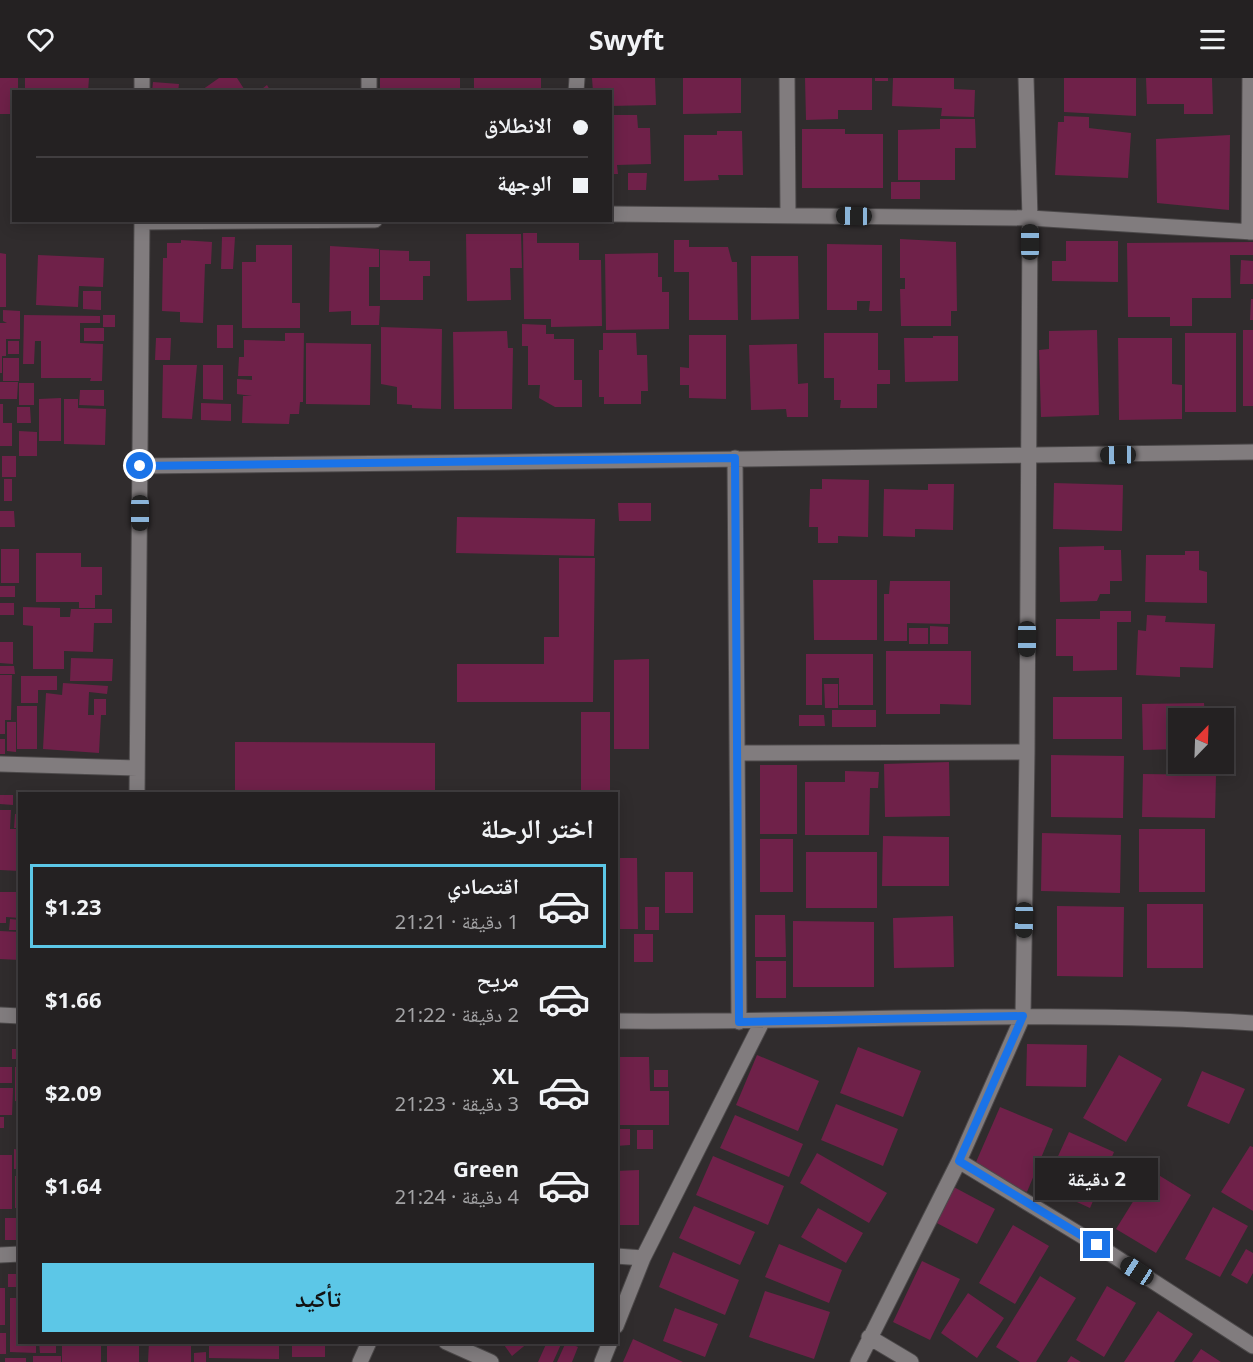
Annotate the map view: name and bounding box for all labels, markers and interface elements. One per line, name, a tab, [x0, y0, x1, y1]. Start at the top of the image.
text: Swyft	[589, 21, 664, 58]
icon: heart	[24, 23, 57, 56]
icon: menu	[1196, 23, 1229, 56]
text: الانطلاق	[484, 109, 552, 139]
text: الوجهة	[497, 167, 552, 197]
car	[836, 207, 872, 225]
car	[1021, 224, 1039, 260]
car	[1100, 446, 1136, 464]
route start	[126, 452, 153, 479]
car	[131, 495, 149, 531]
car	[1018, 621, 1036, 657]
north arrow	[1168, 708, 1234, 774]
map controls	[1168, 708, 1234, 774]
text: اختر الرحلة	[480, 809, 594, 846]
text: اقتصادي	[447, 870, 519, 900]
icon: car	[537, 879, 591, 933]
text: $1.23	[45, 891, 102, 921]
car	[1015, 902, 1033, 938]
text: 1 دقيقة · 21:21	[395, 908, 519, 935]
text: مريح	[476, 963, 519, 993]
icon: car	[537, 972, 591, 1026]
text: $1.66	[45, 984, 102, 1014]
text: 2 دقيقة · 21:22	[395, 1001, 519, 1028]
text: XL	[492, 1060, 519, 1090]
icon: car	[537, 1065, 591, 1119]
text: $2.09	[45, 1077, 102, 1107]
text: 3 دقيقة · 21:23	[395, 1090, 519, 1117]
text: Green	[453, 1153, 519, 1183]
icon: car	[537, 1158, 591, 1212]
callout: 2 دقيقة	[1036, 1158, 1158, 1200]
text: 2 دقيقة	[1067, 1165, 1126, 1192]
text: $1.64	[45, 1170, 102, 1200]
text: 4 دقيقة · 21:24	[395, 1183, 519, 1210]
route end	[1083, 1231, 1110, 1258]
car	[1117, 1254, 1157, 1288]
button: تأكيد	[42, 1263, 594, 1332]

